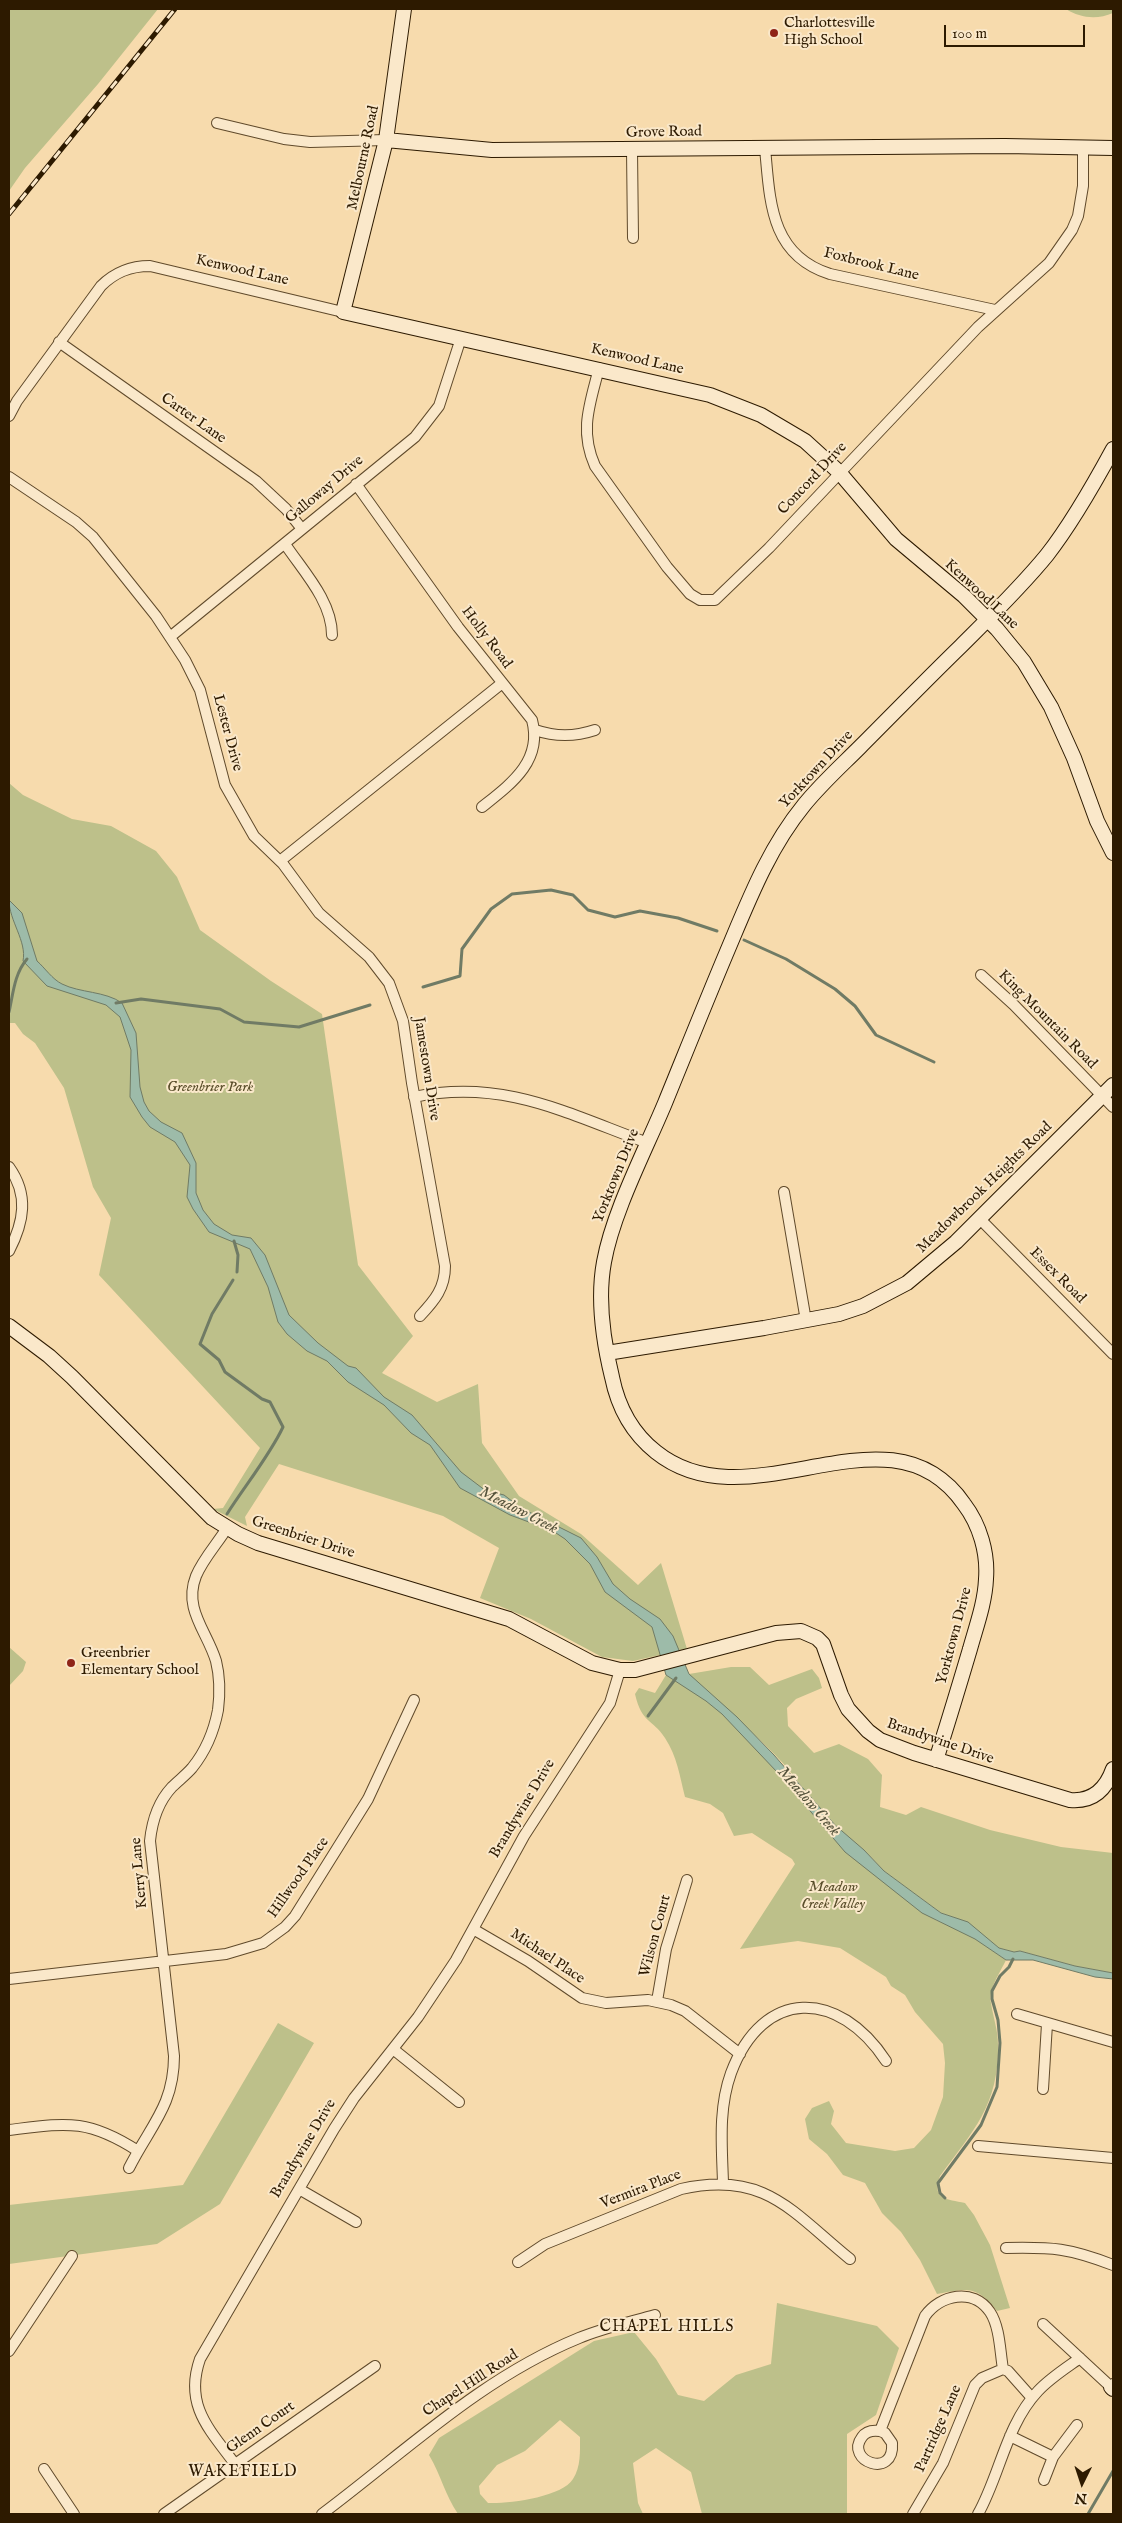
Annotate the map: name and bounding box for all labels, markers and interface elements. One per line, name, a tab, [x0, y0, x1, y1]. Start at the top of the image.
place label: Charlottesville High School	[784, 15, 875, 50]
scale bar	[947, 15, 1088, 47]
text: 100 m	[952, 24, 987, 43]
marker: Charlottesville High School	[768, 27, 780, 39]
street label: Melbourne Road	[344, 104, 384, 212]
street label: Grove Road	[626, 123, 702, 143]
street label: Foxbrook Lane	[822, 244, 920, 286]
street label: Kenwood Lane	[194, 252, 290, 290]
street label: Kenwood Lane	[589, 341, 685, 379]
street label: Carter Lane	[157, 390, 229, 448]
street label: Concord Drive	[775, 439, 851, 519]
street label: Galloway Drive	[282, 452, 368, 528]
street label: Kenwood Lane	[940, 556, 1022, 634]
street label: Holly Road	[457, 603, 515, 673]
street label: Lester Drive	[208, 693, 246, 773]
street label: Yorktown Drive	[776, 727, 858, 813]
street label: King Mountain Road	[994, 967, 1100, 1073]
street label: Jamestown Drive	[409, 1016, 443, 1122]
park label: Greenbrier Park	[167, 1079, 253, 1097]
street label: Meadowbrook Heights Road	[914, 1119, 1056, 1257]
street label: Yorktown Drive	[590, 1126, 644, 1226]
street label: Essex Road	[1025, 1244, 1089, 1308]
water label: Meadow Creek	[475, 1483, 561, 1539]
street label: Greenbrier Drive	[249, 1513, 357, 1563]
street label: Yorktown Drive	[933, 1585, 977, 1687]
place label: Greenbrier Elementary School	[81, 1645, 199, 1680]
marker: Greenbrier Elementary School	[65, 1657, 77, 1669]
street label: Brandywine Drive	[884, 1715, 996, 1769]
street label: Brandywine Drive	[486, 1756, 560, 1862]
water label: Meadow Creek	[773, 1763, 843, 1841]
street label: Hillwood Place	[265, 1834, 333, 1922]
street label: Kerry Lane	[128, 1837, 152, 1909]
park label: Meadow Creek Valley	[801, 1879, 865, 1914]
street label: Wilson Court	[636, 1893, 676, 1979]
street label: Michael Place	[506, 1926, 588, 1988]
street label: Brandywine Drive	[267, 2096, 341, 2202]
street label: Vermira Place	[598, 2166, 684, 2214]
district label: CHAPEL HILLS	[598, 2318, 736, 2338]
street label: Chapel Hill Road	[420, 2347, 522, 2421]
street label: Partridge Lane	[912, 2383, 966, 2475]
street label: Glenn Court	[223, 2398, 299, 2458]
north arrow	[1057, 2458, 1107, 2508]
district label: WAKEFIELD	[187, 2463, 299, 2483]
text: N	[1074, 2489, 1088, 2507]

